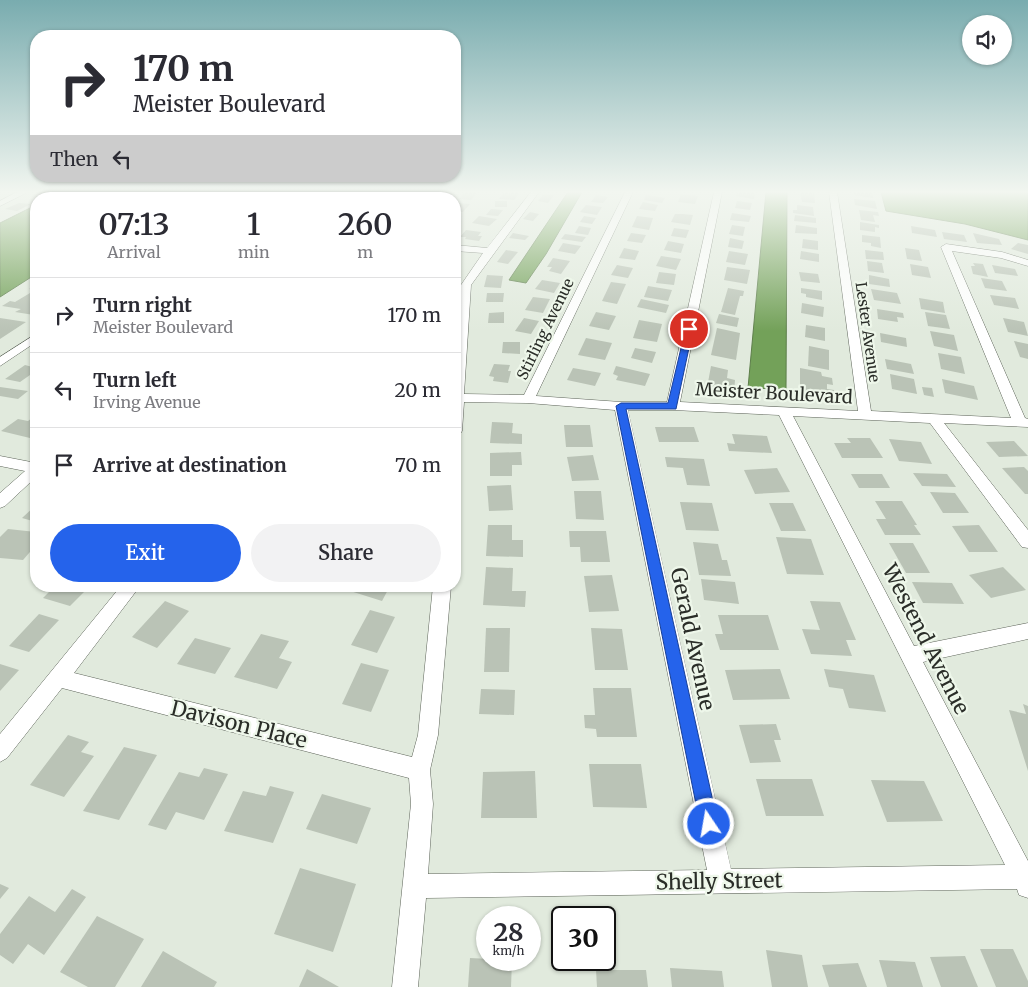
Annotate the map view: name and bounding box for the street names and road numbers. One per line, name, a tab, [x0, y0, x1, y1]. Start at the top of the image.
street label: Stirling Avenue	[512, 275, 578, 383]
street label: Lester Avenue	[852, 281, 884, 384]
street label: Meister Boulevard	[695, 377, 853, 409]
street label: Westend Avenue	[876, 558, 976, 719]
street label: Gerald Avenue	[665, 565, 721, 713]
street label: Davison Place	[168, 694, 310, 754]
street label: Shelly Street	[655, 866, 783, 896]

